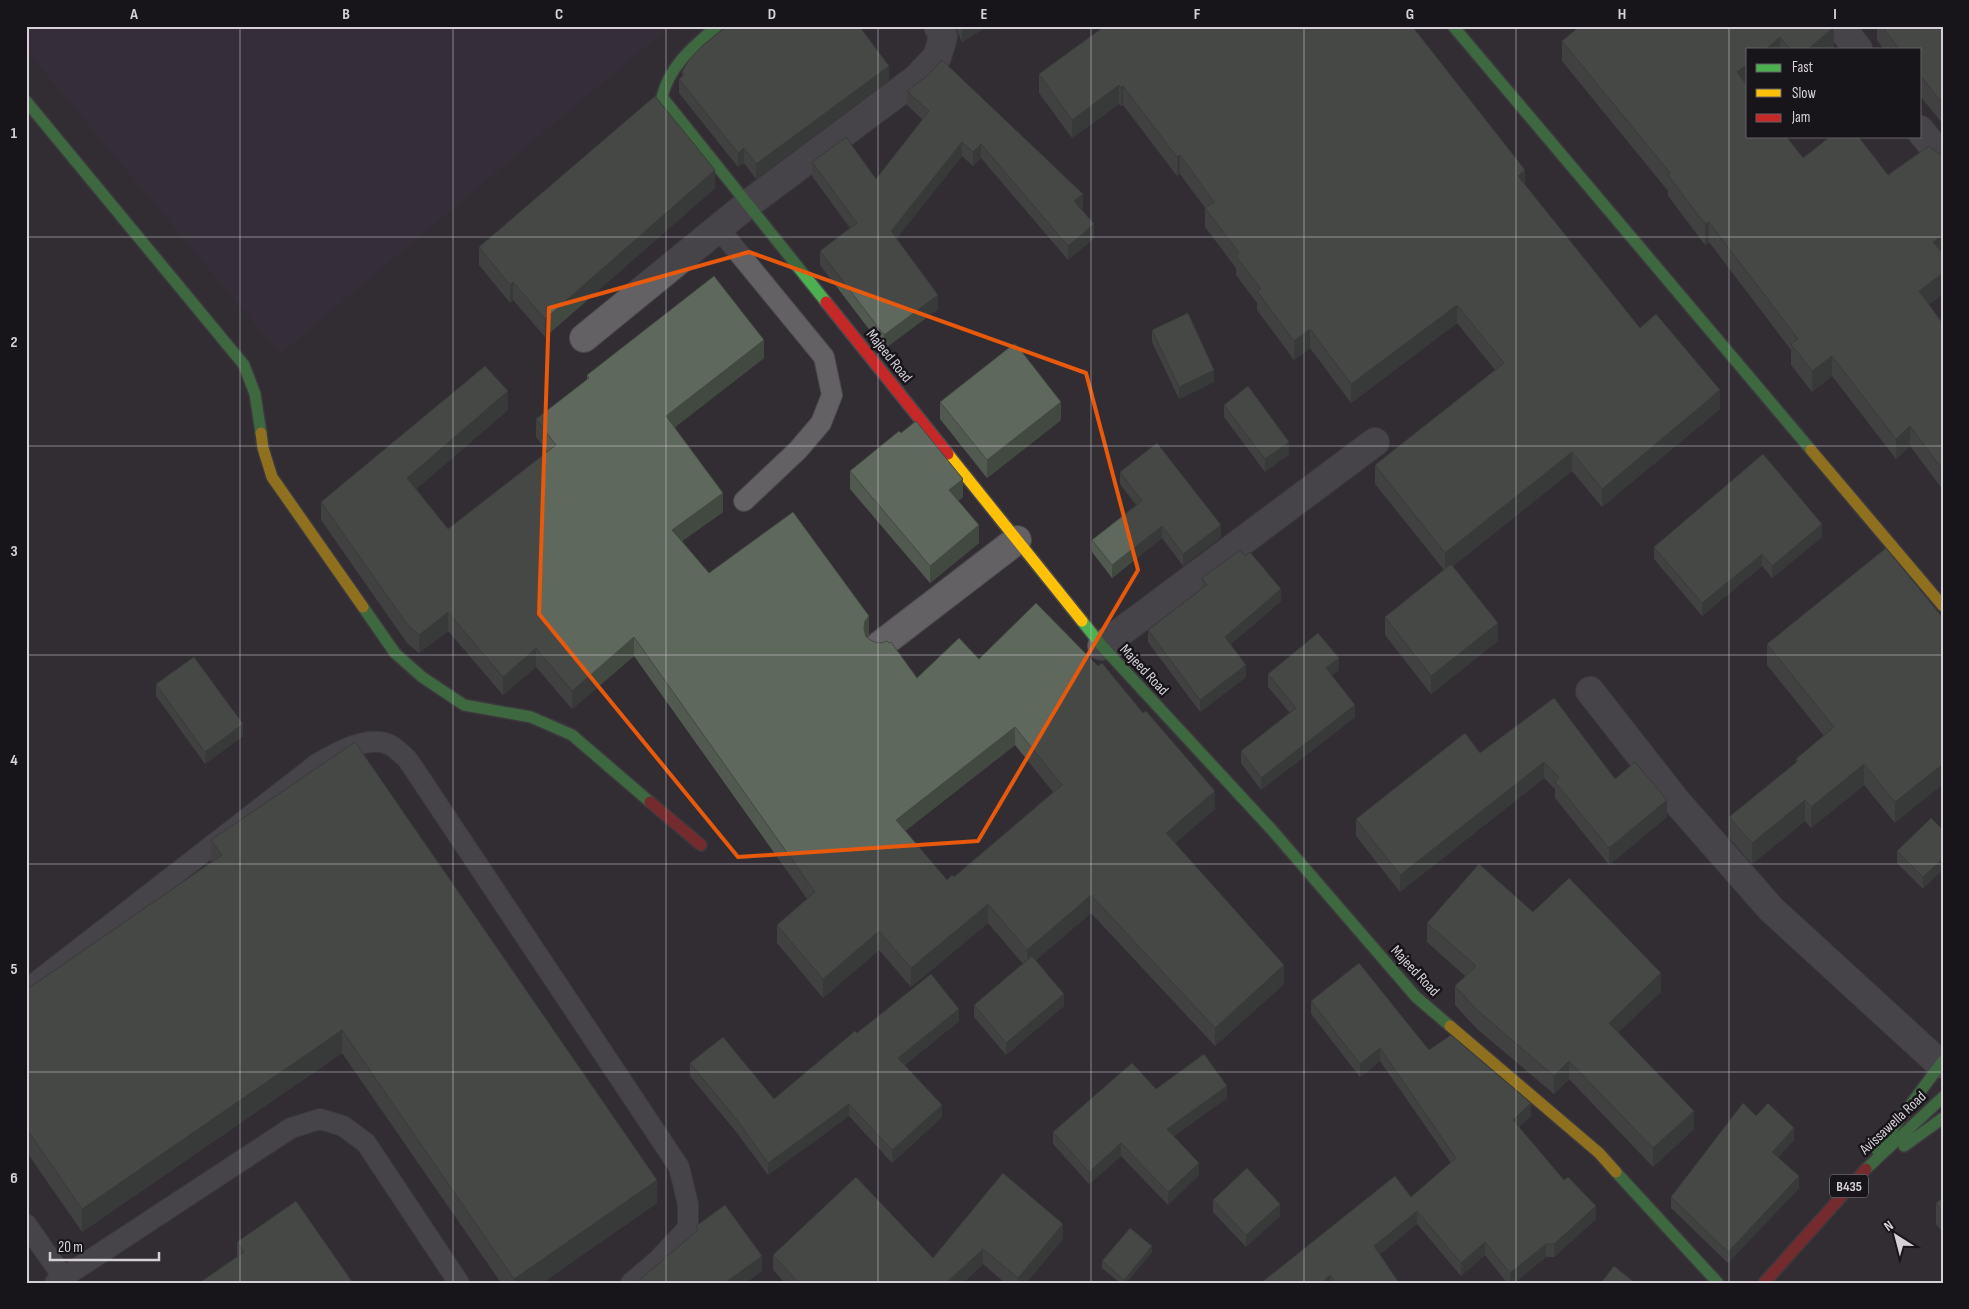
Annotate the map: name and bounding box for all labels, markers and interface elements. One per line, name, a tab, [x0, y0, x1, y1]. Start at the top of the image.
text: A	[129, 5, 138, 24]
text: B	[342, 5, 350, 24]
text: C	[555, 5, 563, 24]
text: D	[768, 5, 776, 24]
text: E	[981, 5, 988, 24]
text: F	[1194, 5, 1201, 24]
text: G	[1406, 5, 1414, 24]
text: H	[1618, 5, 1626, 24]
text: I	[1833, 5, 1837, 24]
legend	[1746, 48, 1922, 138]
text: Fast	[1792, 58, 1814, 77]
text: Slow	[1792, 84, 1816, 103]
text: Jam	[1791, 108, 1810, 127]
text: 1	[11, 124, 18, 143]
street label: Majeed Road	[862, 326, 916, 386]
text: 2	[10, 333, 18, 352]
text: 3	[10, 542, 18, 561]
street label: Majeed Road	[1116, 640, 1172, 700]
text: 4	[10, 751, 18, 770]
street label: Majeed Road	[1387, 941, 1443, 1001]
text: 5	[10, 960, 18, 979]
street label: Avissawella Road	[1855, 1087, 1930, 1159]
text: 6	[10, 1169, 18, 1188]
road number: B435	[1830, 1174, 1868, 1198]
north arrow	[1872, 1212, 1922, 1262]
text: N	[1881, 1217, 1897, 1235]
scale bar	[50, 1229, 159, 1261]
text: 20 m	[58, 1238, 83, 1257]

